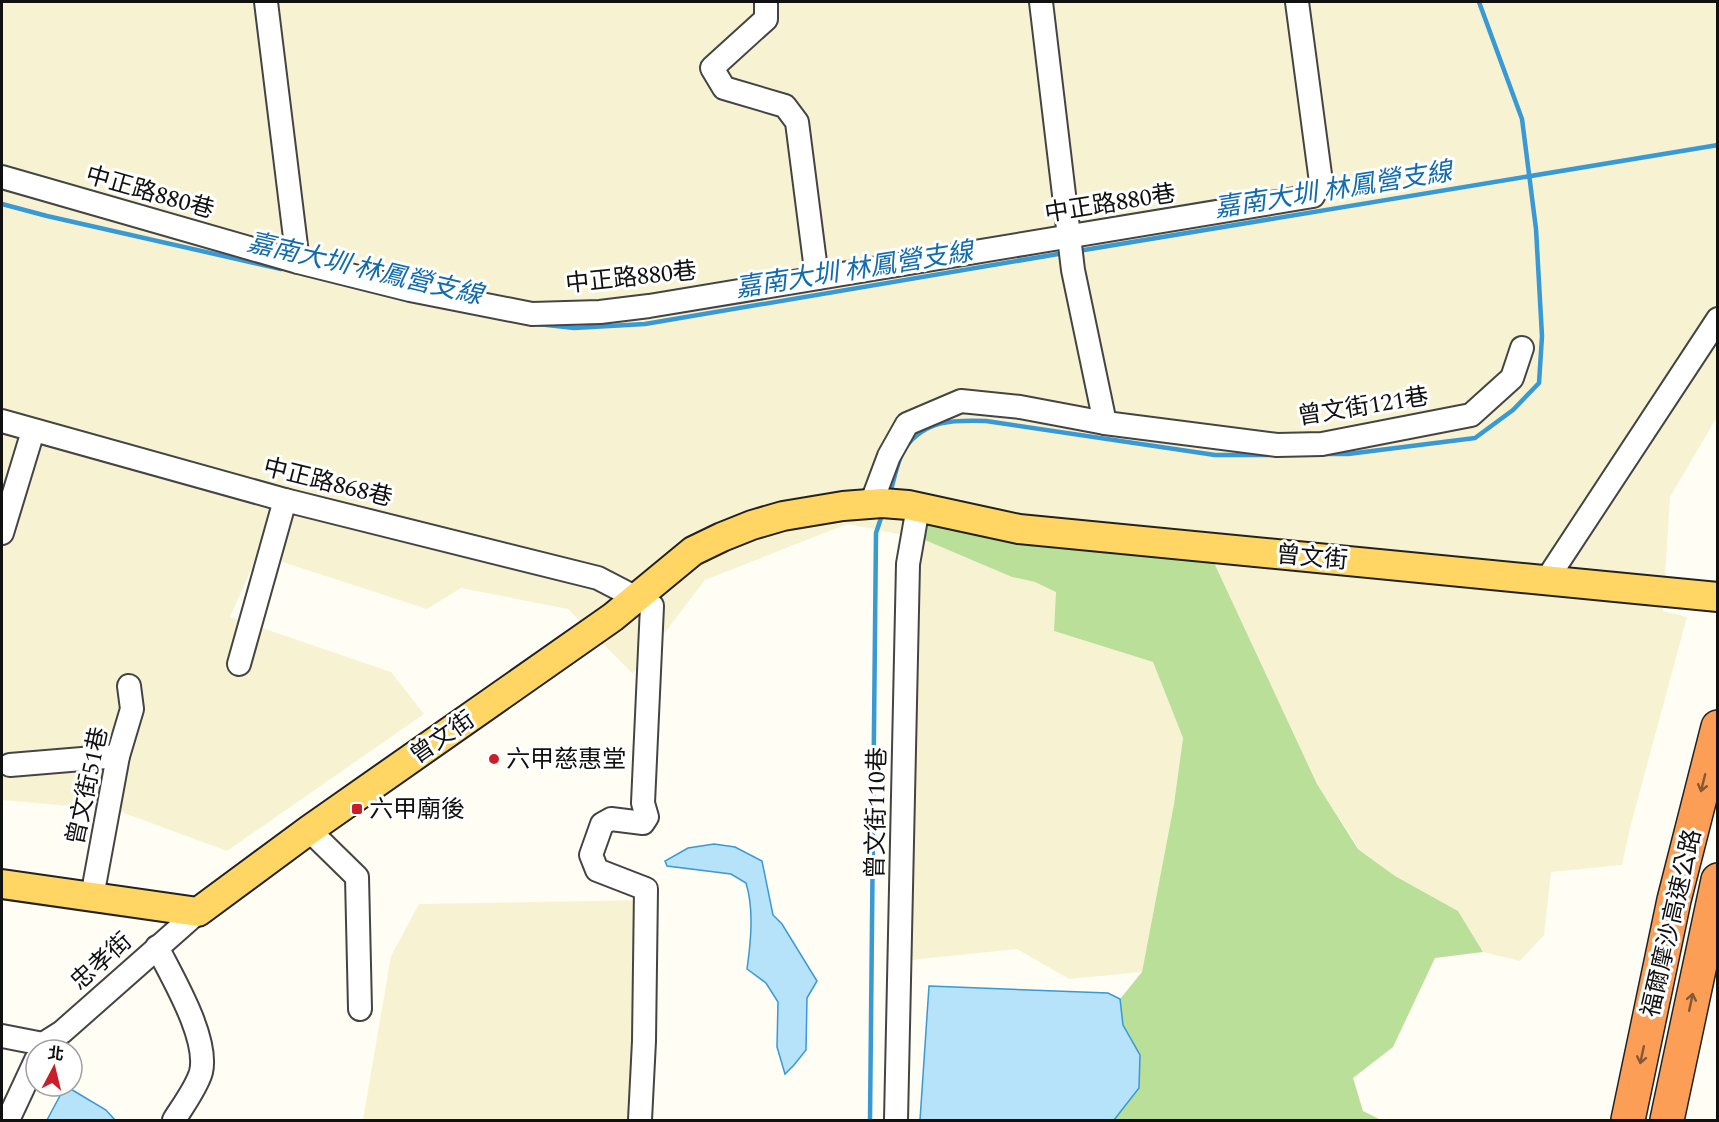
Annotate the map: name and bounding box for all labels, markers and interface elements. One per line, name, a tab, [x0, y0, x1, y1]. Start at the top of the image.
water label: 嘉南大圳 林鳳營支線	[1211, 151, 1458, 229]
street label: 中正路880巷	[81, 157, 218, 228]
street label: 中正路880巷	[1042, 176, 1178, 232]
water label: 嘉南大圳 林鳳營支線	[243, 222, 489, 316]
water label: 嘉南大圳 林鳳營支線	[732, 231, 979, 309]
street label: 中正路880巷	[564, 253, 699, 303]
street label: 曾文街121巷	[1295, 379, 1431, 435]
street label: 中正路868巷	[259, 450, 396, 516]
street label: 曾文街	[1274, 537, 1349, 579]
street label: 曾文街	[403, 702, 482, 773]
street label: 曾文街51巷	[58, 724, 118, 849]
place label: 六甲慈惠堂	[506, 742, 626, 778]
street label: 曾文街110巷	[858, 747, 896, 879]
marker: 六甲慈惠堂	[487, 752, 501, 766]
one-way arrow	[1697, 774, 1709, 793]
place label: 六甲廟後	[369, 792, 465, 828]
marker: 六甲廟後	[350, 802, 364, 816]
street label: 福爾摩沙高速公路	[1633, 826, 1711, 1021]
street label: 忠孝街	[63, 924, 140, 999]
one-way arrow	[1686, 992, 1698, 1011]
north arrow	[24, 1038, 84, 1098]
text: 北	[46, 1041, 65, 1067]
one-way arrow	[1636, 1045, 1647, 1065]

